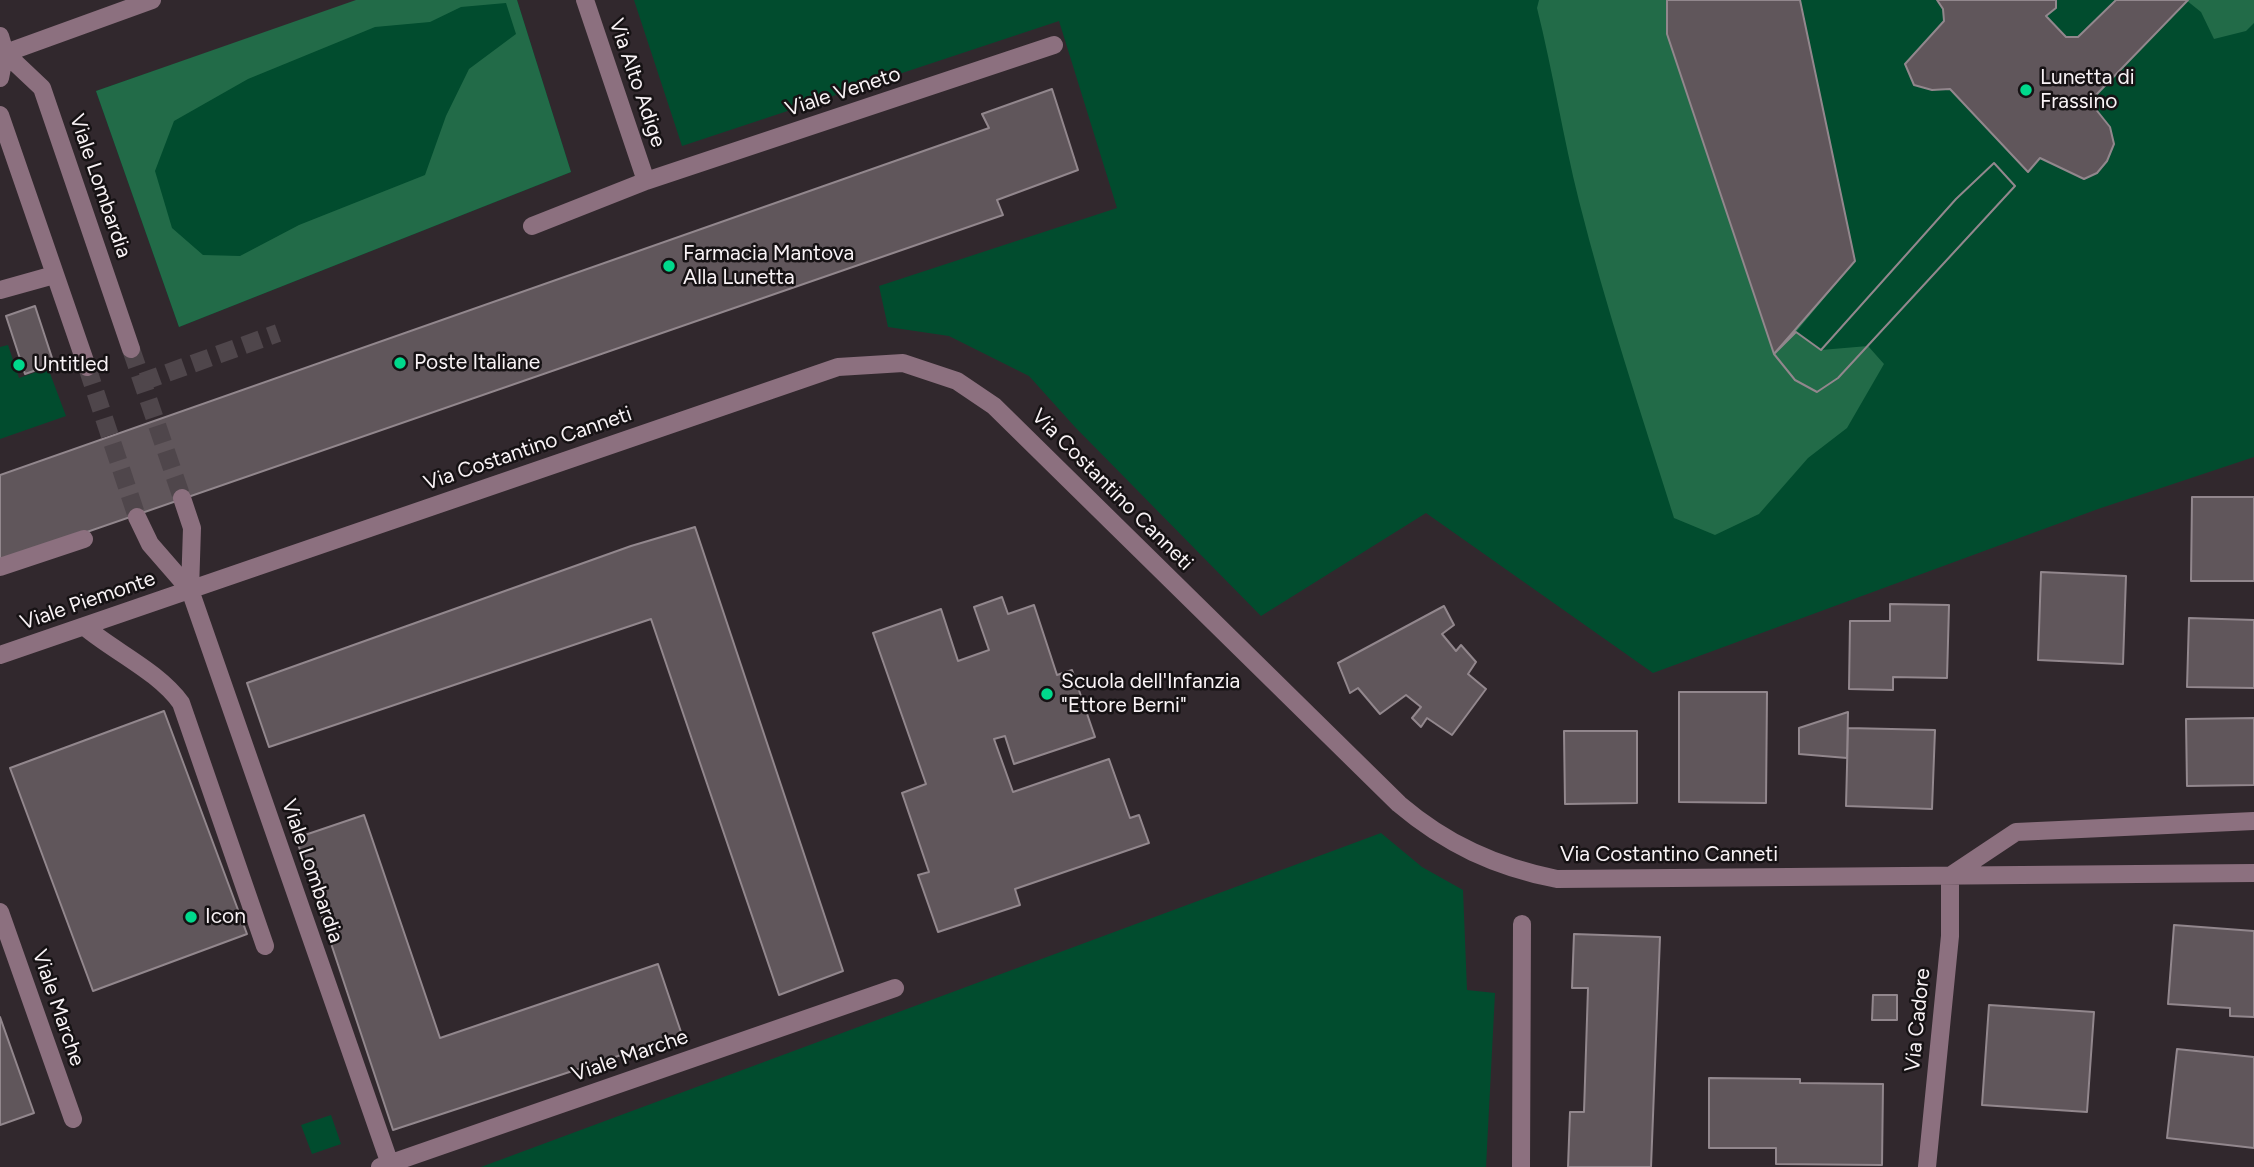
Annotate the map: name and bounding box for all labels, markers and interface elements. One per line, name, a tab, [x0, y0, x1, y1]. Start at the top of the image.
street label: Via Alto Adige	[603, 15, 671, 151]
street label: Viale Veneto	[782, 62, 904, 122]
place label: Lunetta di Frassino	[2040, 65, 2135, 115]
marker: Lunetta di Frassino	[2018, 82, 2034, 98]
street label: Viale Lombardia	[64, 111, 136, 261]
place label: Farmacia Mantova Alla Lunetta	[683, 241, 854, 291]
marker: Farmacia Mantova Alla Lunetta	[661, 258, 677, 274]
place label: Poste Italiane	[414, 350, 540, 376]
place label: Untitled	[33, 352, 109, 378]
marker: Poste Italiane	[392, 355, 408, 371]
marker: Untitled	[11, 357, 27, 373]
street label: Via Costantino Canneti	[421, 402, 635, 496]
street label: Via Costantino Canneti	[1026, 404, 1198, 576]
street label: Viale Piemonte	[17, 566, 159, 636]
place label: Scuola dell'Infanzia "Ettore Berni"	[1061, 669, 1240, 719]
marker: Scuola dell'Infanzia "Ettore Berni"	[1039, 686, 1055, 702]
street label: Viale Lombardia	[276, 796, 348, 946]
street label: Via Costantino Canneti	[1560, 842, 1778, 868]
place label: Icon	[205, 904, 246, 930]
marker: Icon	[183, 909, 199, 925]
street label: Viale Marche	[26, 946, 90, 1070]
street label: Via Cadore	[1900, 967, 1936, 1073]
street label: Viale Marche	[568, 1024, 692, 1088]

